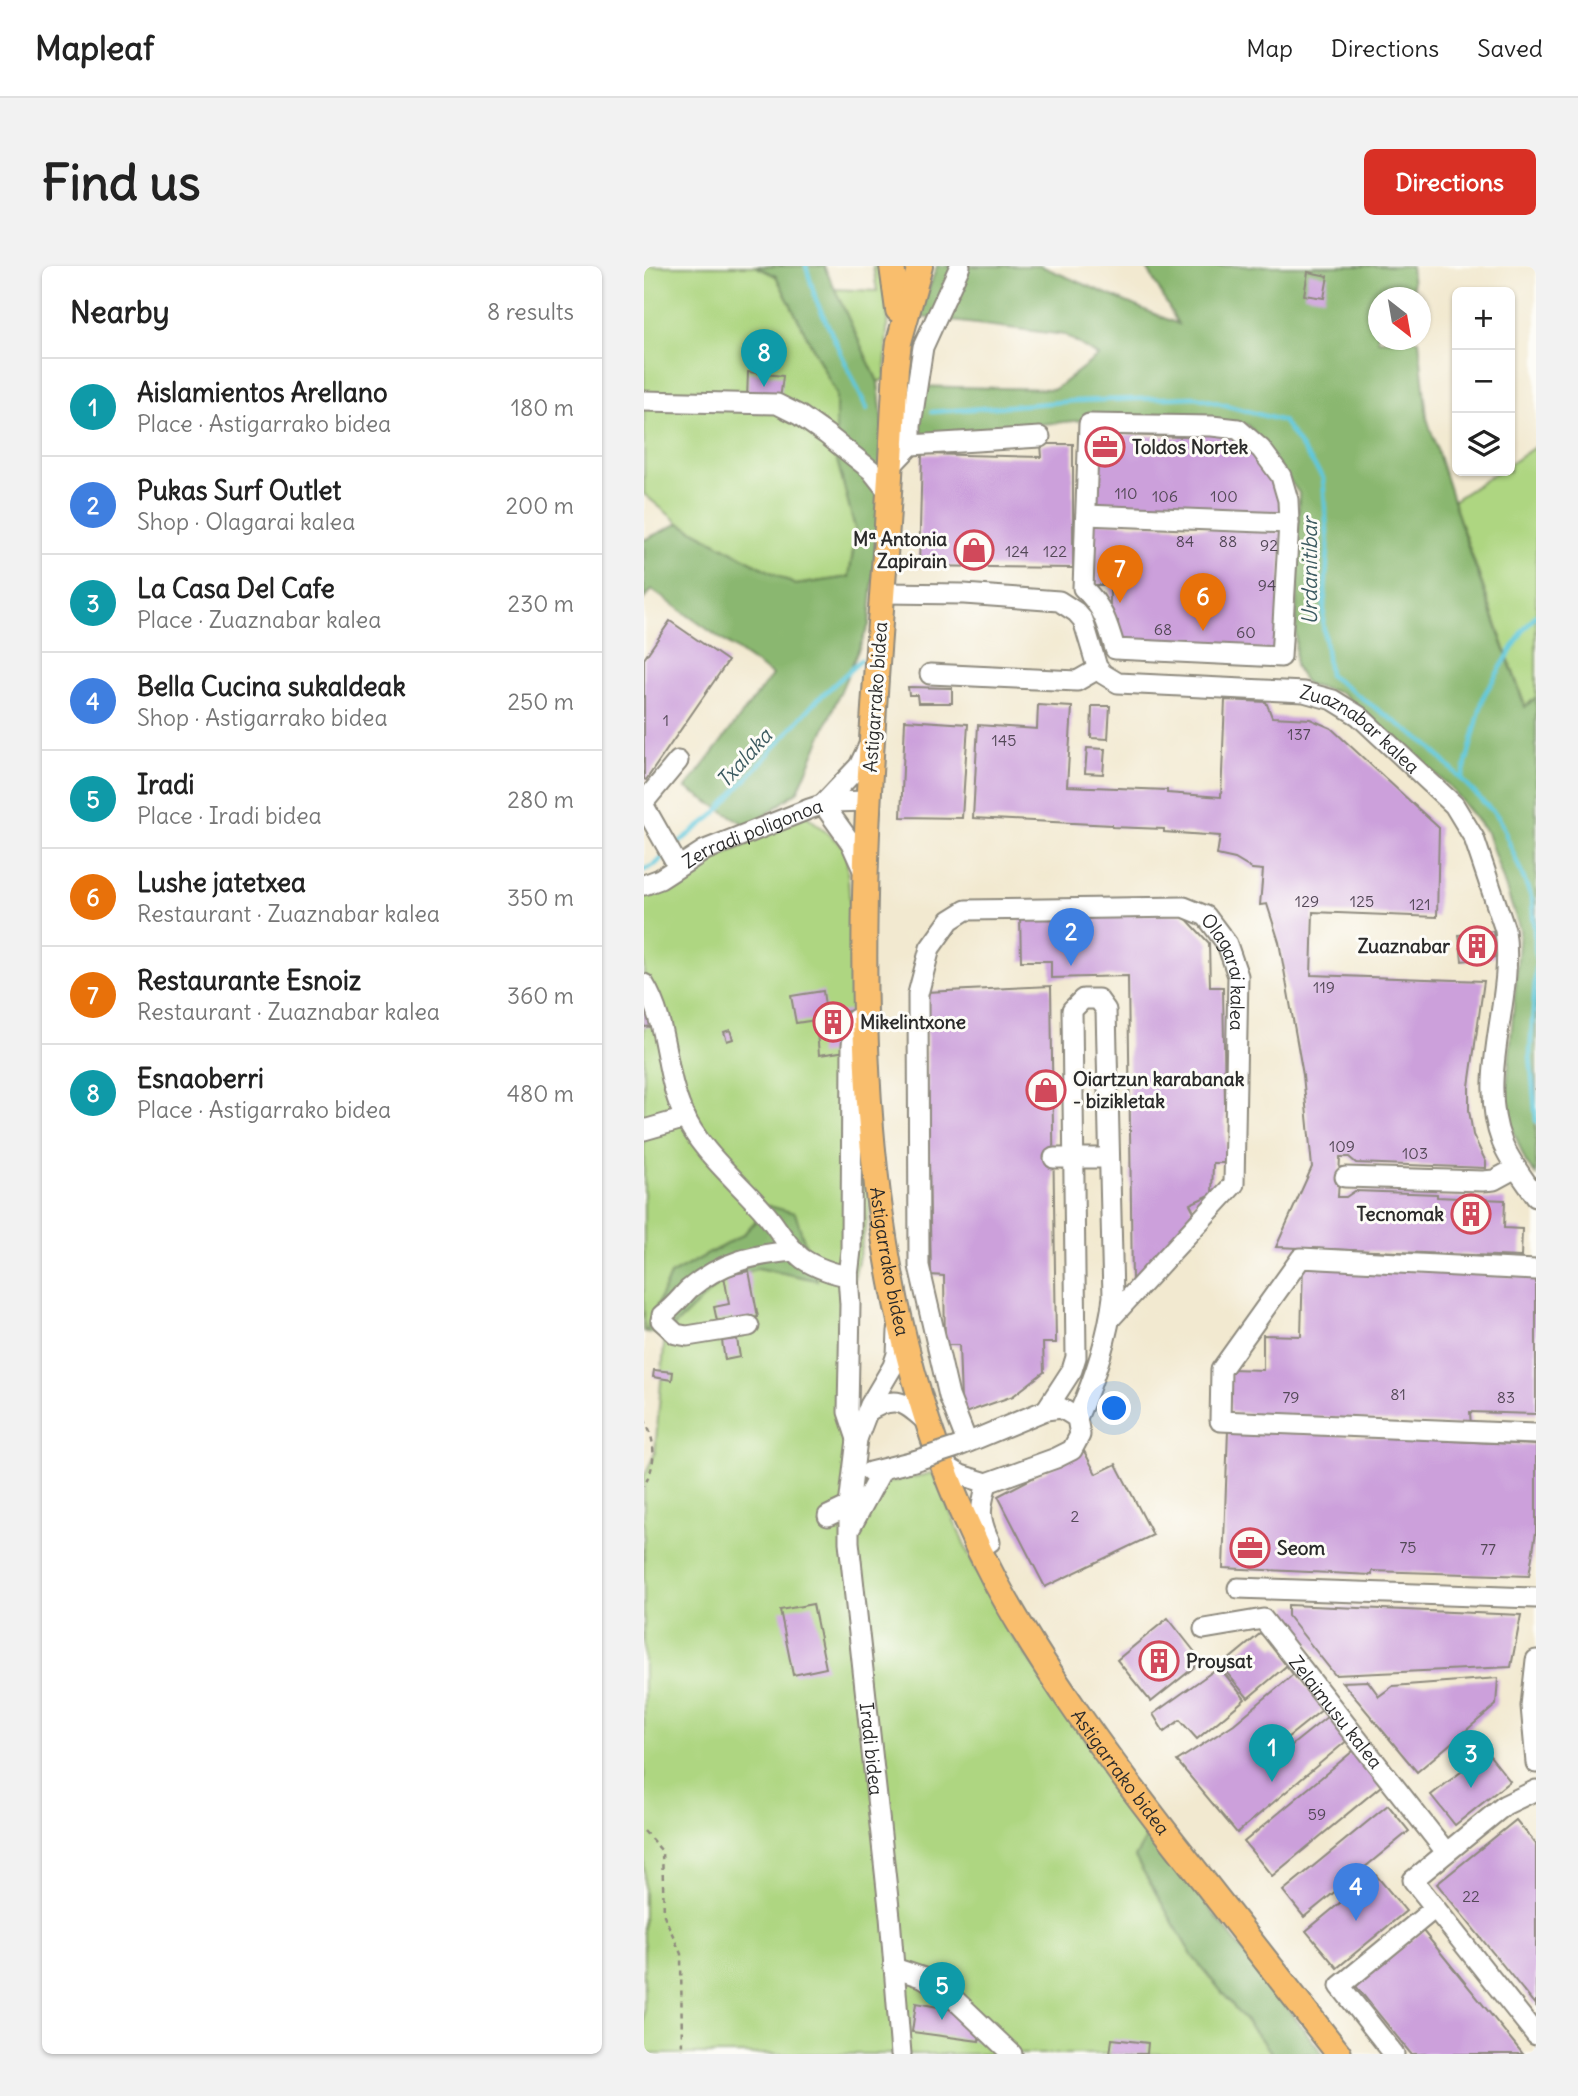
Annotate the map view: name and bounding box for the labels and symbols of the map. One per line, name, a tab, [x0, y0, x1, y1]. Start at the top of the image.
north arrow	[1368, 287, 1431, 350]
pin: 8	[741, 329, 787, 387]
office icon: Toldos Nortek	[1084, 426, 1126, 468]
place label: Toldos Nortek	[1132, 435, 1248, 459]
house number: 110	[1114, 483, 1138, 503]
house number: 106	[1152, 486, 1178, 506]
house number: 100	[1210, 486, 1238, 506]
water label: Urdanitibar	[1296, 515, 1323, 625]
place label: Mª Antonia Zapirain	[853, 527, 947, 573]
shop icon: Mª Antonia Zapirain	[953, 529, 995, 571]
house number: 84	[1176, 531, 1194, 551]
house number: 88	[1219, 531, 1237, 551]
house number: 92	[1260, 535, 1278, 555]
house number: 124	[1005, 541, 1029, 561]
house number: 122	[1043, 541, 1067, 561]
pin: 7	[1097, 545, 1143, 603]
pin: 6	[1180, 573, 1226, 631]
house number: 94	[1258, 575, 1276, 595]
house number: 68	[1154, 619, 1172, 639]
street label: Astigarrako bidea	[858, 621, 892, 773]
house number: 60	[1236, 622, 1256, 642]
street label: Zuaznabar kalea	[1297, 680, 1425, 779]
house number: 1	[663, 710, 669, 730]
water label: Txalaka	[710, 722, 778, 793]
house number: 137	[1287, 724, 1311, 744]
house number: 145	[992, 730, 1016, 750]
street label: Zerradi poligonoa	[678, 793, 826, 874]
house number: 129	[1295, 891, 1319, 911]
house number: 125	[1350, 891, 1374, 911]
house number: 121	[1409, 894, 1431, 914]
pin: 2	[1048, 908, 1094, 966]
street label: Olagarai kalea	[1196, 908, 1250, 1031]
building icon: Zuaznabar	[1456, 925, 1498, 967]
place label: Zuaznabar	[1358, 934, 1450, 958]
house number: 119	[1313, 977, 1335, 997]
building icon: Mikelintxone	[812, 1001, 854, 1043]
place label: Mikelintxone	[860, 1010, 966, 1034]
place label: Oiartzun karabanak - bizikletak	[1073, 1067, 1245, 1113]
shop icon: Oiartzun karabanak - bizikletak	[1025, 1069, 1067, 1111]
house number: 109	[1329, 1136, 1355, 1156]
house number: 103	[1402, 1143, 1428, 1163]
street label: Astigarrako bidea	[865, 1186, 915, 1338]
building icon: Tecnomak	[1450, 1193, 1492, 1235]
place label: Tecnomak	[1357, 1202, 1444, 1226]
house number: 81	[1390, 1384, 1406, 1404]
house number: 79	[1282, 1387, 1300, 1407]
house number: 83	[1497, 1387, 1515, 1407]
your location	[1097, 1391, 1131, 1425]
house number: 2	[1071, 1506, 1080, 1526]
office icon: Seom	[1229, 1527, 1271, 1569]
place label: Seom	[1277, 1536, 1325, 1560]
house number: 75	[1399, 1537, 1417, 1557]
house number: 77	[1480, 1539, 1496, 1559]
building icon: Proysat	[1138, 1640, 1180, 1682]
place label: Proysat	[1186, 1649, 1253, 1673]
street label: Zelaimusu kalea	[1284, 1650, 1388, 1774]
street label: Iradi bidea	[855, 1701, 889, 1797]
street label: Astigarrako bidea	[1066, 1704, 1175, 1840]
pin: 1	[1249, 1724, 1295, 1782]
pin: 3	[1448, 1730, 1494, 1788]
house number: 59	[1308, 1804, 1326, 1824]
pin: 4	[1333, 1863, 1379, 1921]
house number: 22	[1462, 1886, 1480, 1906]
pin: 5	[919, 1962, 965, 2020]

